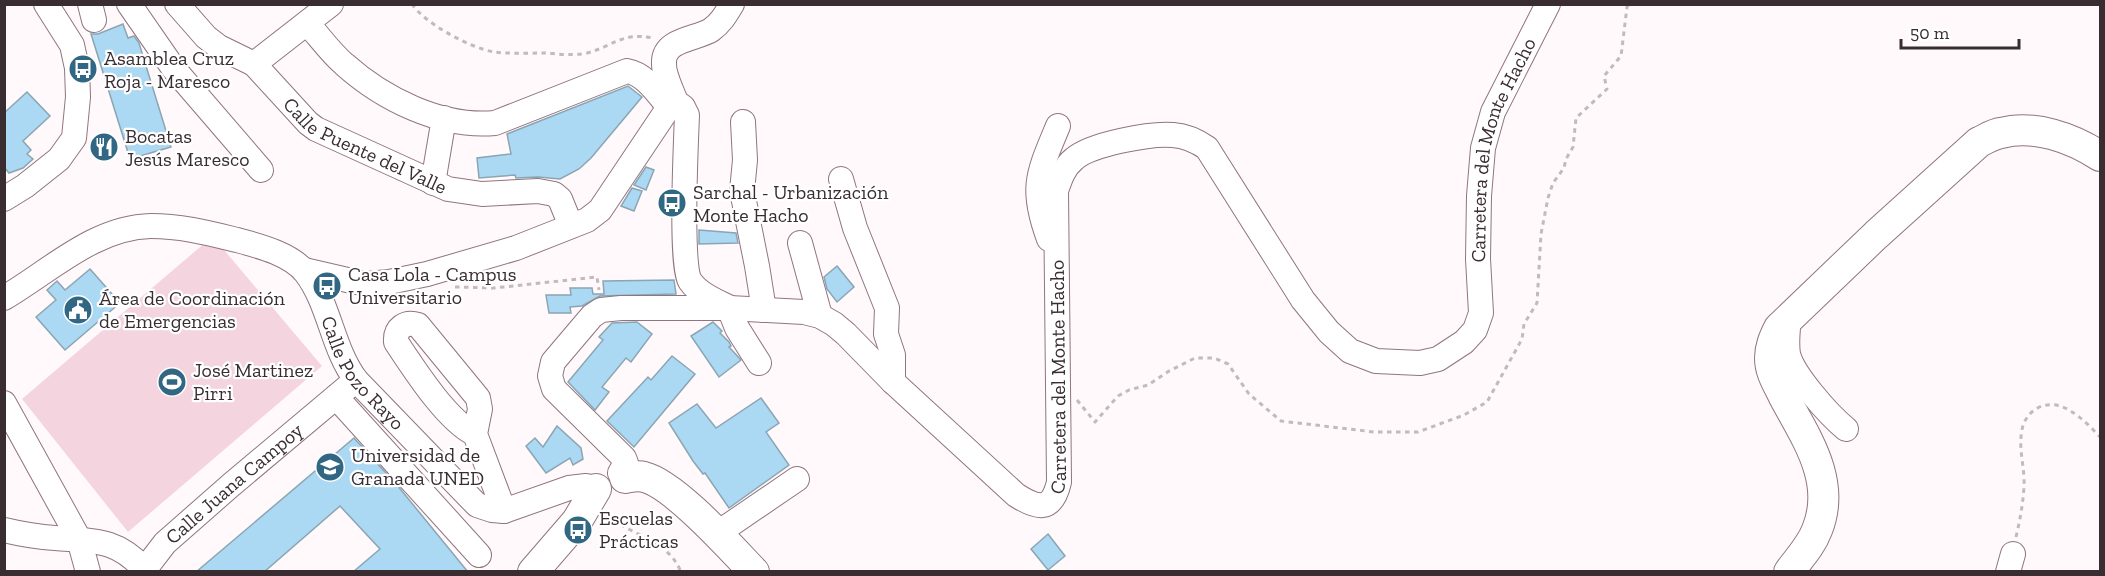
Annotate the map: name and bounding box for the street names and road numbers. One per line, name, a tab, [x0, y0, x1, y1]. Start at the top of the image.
street label: Carretera del Monte Hacho	[1466, 33, 1541, 263]
street label: Calle Puente del Valle	[278, 92, 451, 199]
street label: Carretera del Monte Hacho	[1044, 260, 1071, 497]
street label: Calle Pozo Rayo	[316, 313, 410, 435]
street label: Calle Juana Campoy	[161, 417, 308, 549]

